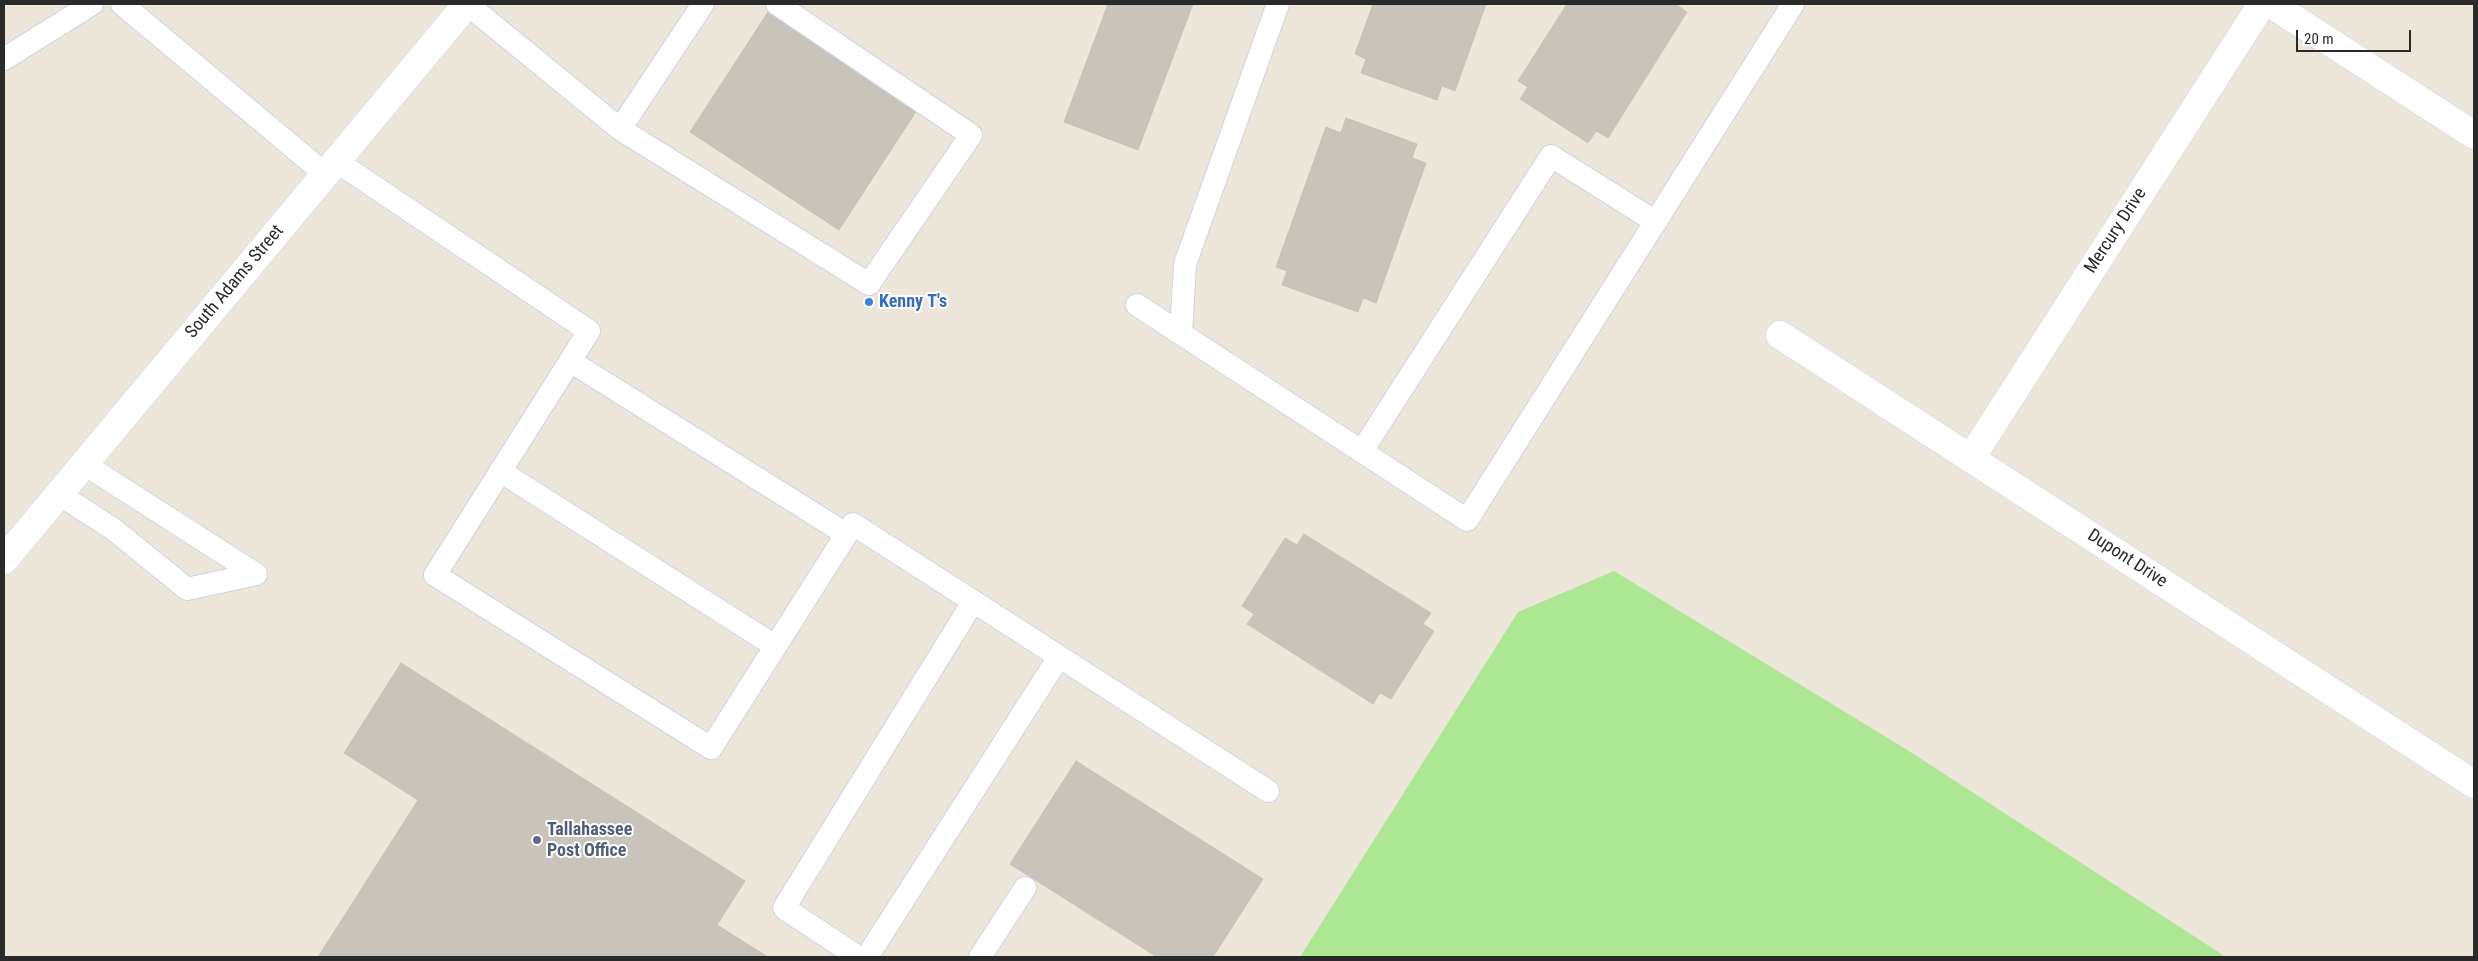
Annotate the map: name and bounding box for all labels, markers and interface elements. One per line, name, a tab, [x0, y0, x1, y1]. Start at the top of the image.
scale bar	[2298, 20, 2413, 52]
text: 20 m	[2304, 30, 2334, 48]
street label: Mercury Drive	[2080, 184, 2152, 278]
street label: South Adams Street	[181, 221, 289, 343]
place label: Kenny T's	[879, 291, 947, 313]
marker: Kenny T's	[863, 296, 875, 308]
street label: Dupont Drive	[2083, 525, 2171, 593]
place label: Tallahassee Post Office	[547, 819, 632, 862]
marker: Tallahassee Post Office	[531, 834, 543, 846]

